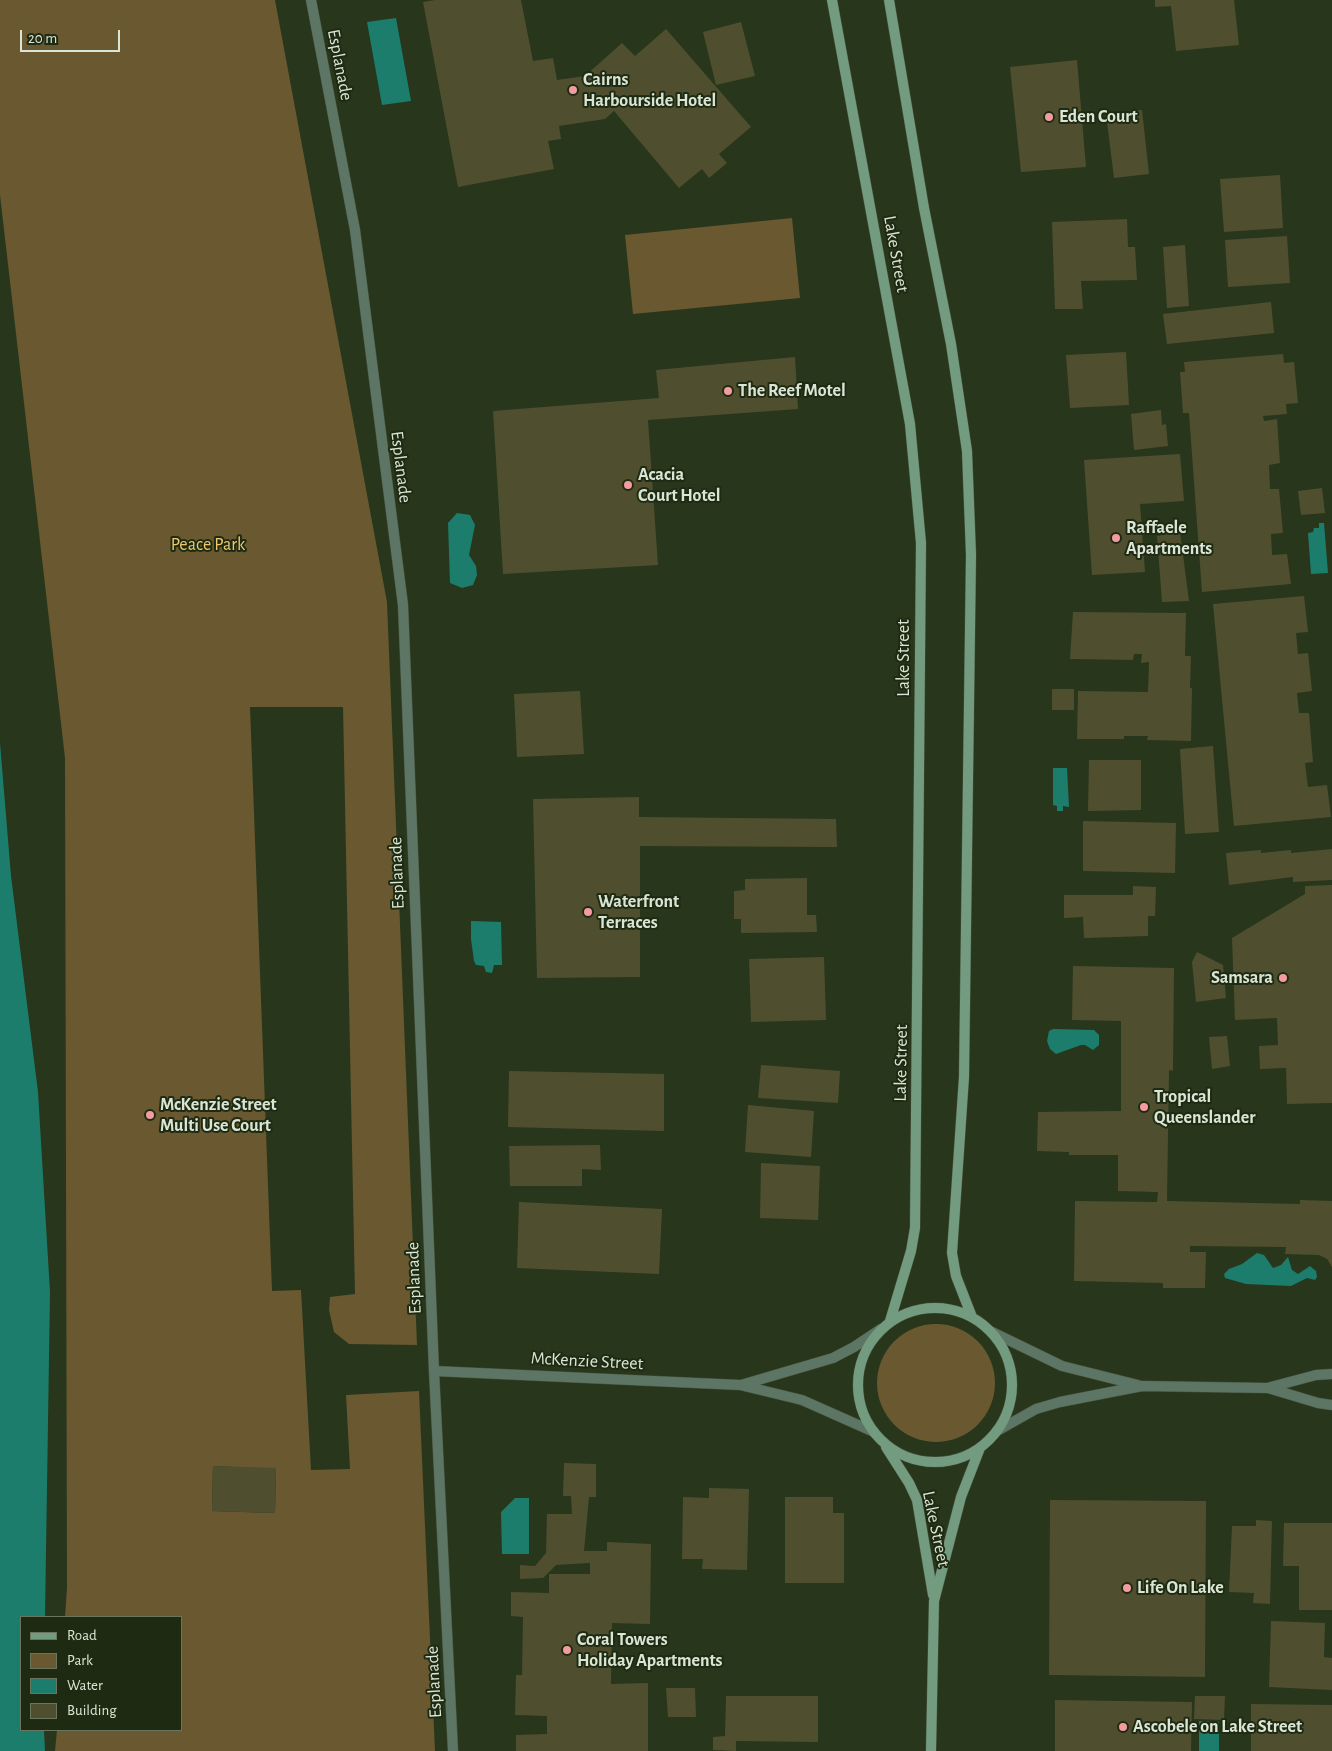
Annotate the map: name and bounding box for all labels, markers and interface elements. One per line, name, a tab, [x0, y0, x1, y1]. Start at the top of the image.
scale bar	[22, 20, 122, 52]
street label: Esplanade	[323, 27, 357, 103]
text: 20 m	[28, 31, 57, 46]
place label: Cairns Harbourside Hotel	[583, 69, 716, 112]
marker: Cairns Harbourside Hotel	[567, 84, 579, 96]
place label: Eden Court	[1059, 106, 1138, 128]
marker: Eden Court	[1043, 111, 1055, 123]
street label: Lake Street	[879, 214, 913, 294]
place label: The Reef Motel	[738, 380, 846, 402]
marker: The Reef Motel	[722, 385, 734, 397]
street label: Esplanade	[386, 430, 416, 504]
place label: Acacia Court Hotel	[638, 464, 721, 506]
marker: Acacia Court Hotel	[622, 479, 634, 491]
place label: Raffaele Apartments	[1126, 517, 1212, 560]
marker: Raffaele Apartments	[1110, 532, 1122, 544]
park label: Peace Park	[171, 534, 245, 556]
street label: Lake Street	[893, 619, 915, 697]
street label: Esplanade	[385, 837, 409, 909]
place label: Waterfront Terraces	[598, 891, 679, 934]
marker: Waterfront Terraces	[582, 906, 594, 918]
place label: Samsara	[1211, 967, 1273, 989]
marker: Samsara	[1277, 972, 1289, 984]
street label: Lake Street	[890, 1024, 912, 1102]
place label: Tropical Queenslander	[1154, 1086, 1256, 1128]
place label: McKenzie Street Multi Use Court	[160, 1094, 277, 1136]
marker: Tropical Queenslander	[1138, 1101, 1150, 1113]
marker: McKenzie Street Multi Use Court	[144, 1109, 156, 1121]
street label: Esplanade	[402, 1242, 426, 1314]
street label: McKenzie Street	[530, 1347, 644, 1375]
street label: Lake Street	[917, 1489, 955, 1569]
place label: Life On Lake	[1137, 1577, 1224, 1599]
marker: Life On Lake	[1121, 1582, 1133, 1594]
legend	[20, 1616, 182, 1731]
text: Road	[67, 1628, 97, 1643]
place label: Coral Towers Holiday Apartments	[577, 1629, 723, 1672]
marker: Coral Towers Holiday Apartments	[561, 1644, 573, 1656]
street label: Esplanade	[421, 1645, 447, 1719]
text: Park	[67, 1653, 93, 1668]
text: Water	[67, 1678, 103, 1693]
text: Building	[67, 1703, 117, 1718]
place label: Ascobele on Lake Street	[1133, 1716, 1302, 1738]
marker: Ascobele on Lake Street	[1117, 1721, 1129, 1733]

